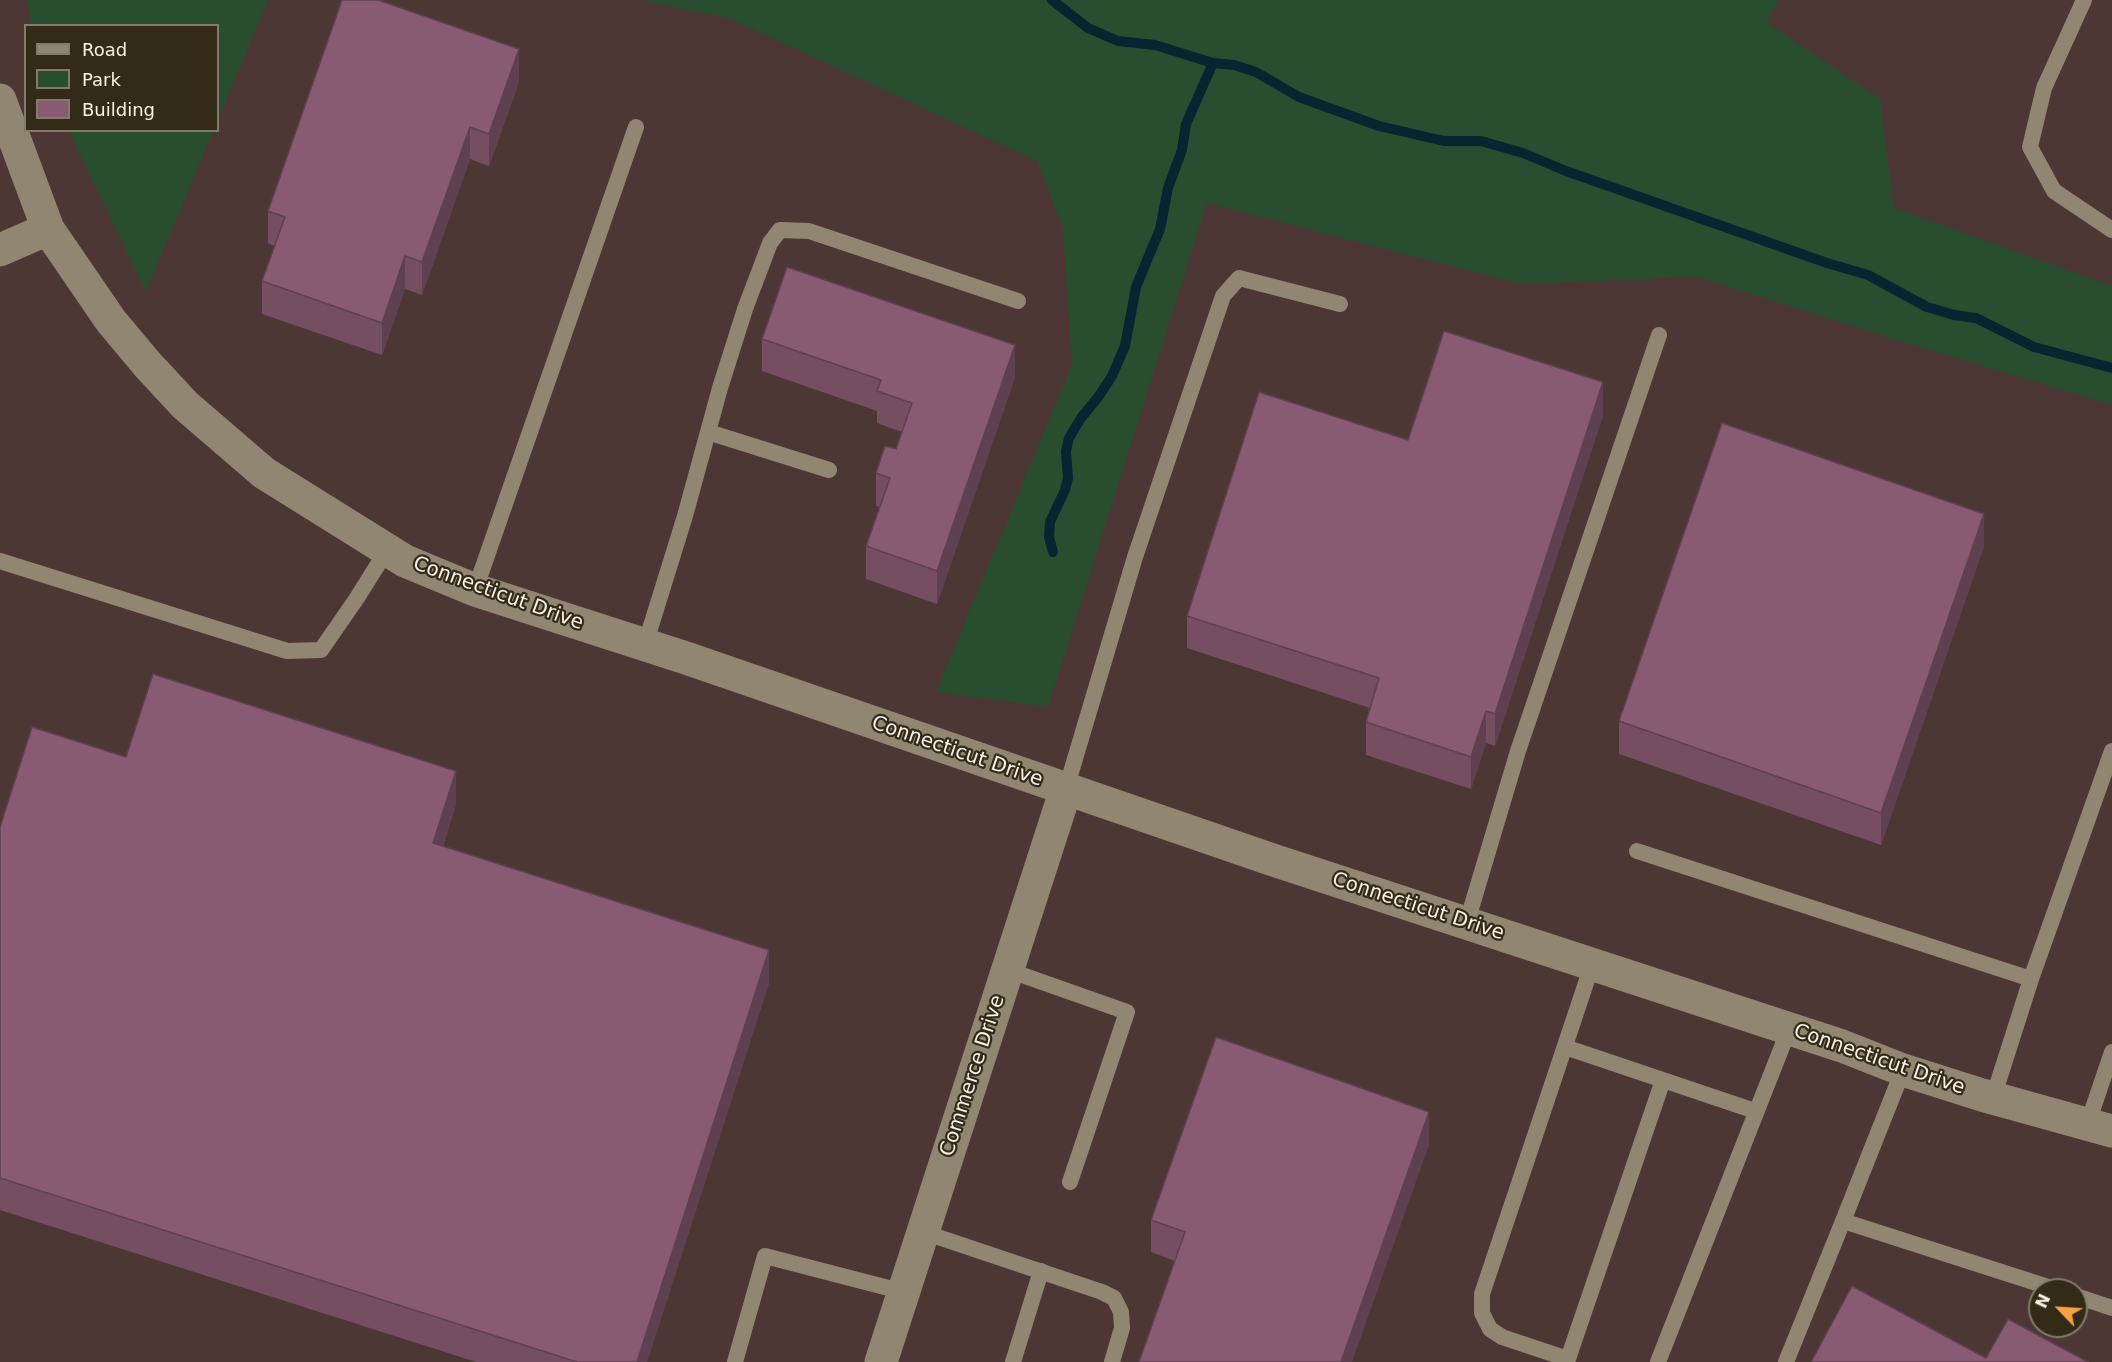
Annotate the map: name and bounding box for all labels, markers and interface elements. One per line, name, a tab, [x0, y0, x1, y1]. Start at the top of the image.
legend	[24, 24, 219, 132]
text: Road	[82, 39, 127, 60]
text: Park	[82, 69, 121, 90]
text: Building	[82, 99, 155, 120]
street label: Connecticut Drive	[410, 552, 586, 636]
street label: Connecticut Drive	[868, 711, 1046, 793]
street label: Connecticut Drive	[1329, 868, 1507, 946]
street label: Commerce Drive	[936, 992, 1010, 1160]
street label: Connecticut Drive	[1790, 1019, 1968, 1101]
north arrow	[2028, 1278, 2088, 1338]
text: N	[2032, 1291, 2054, 1311]

